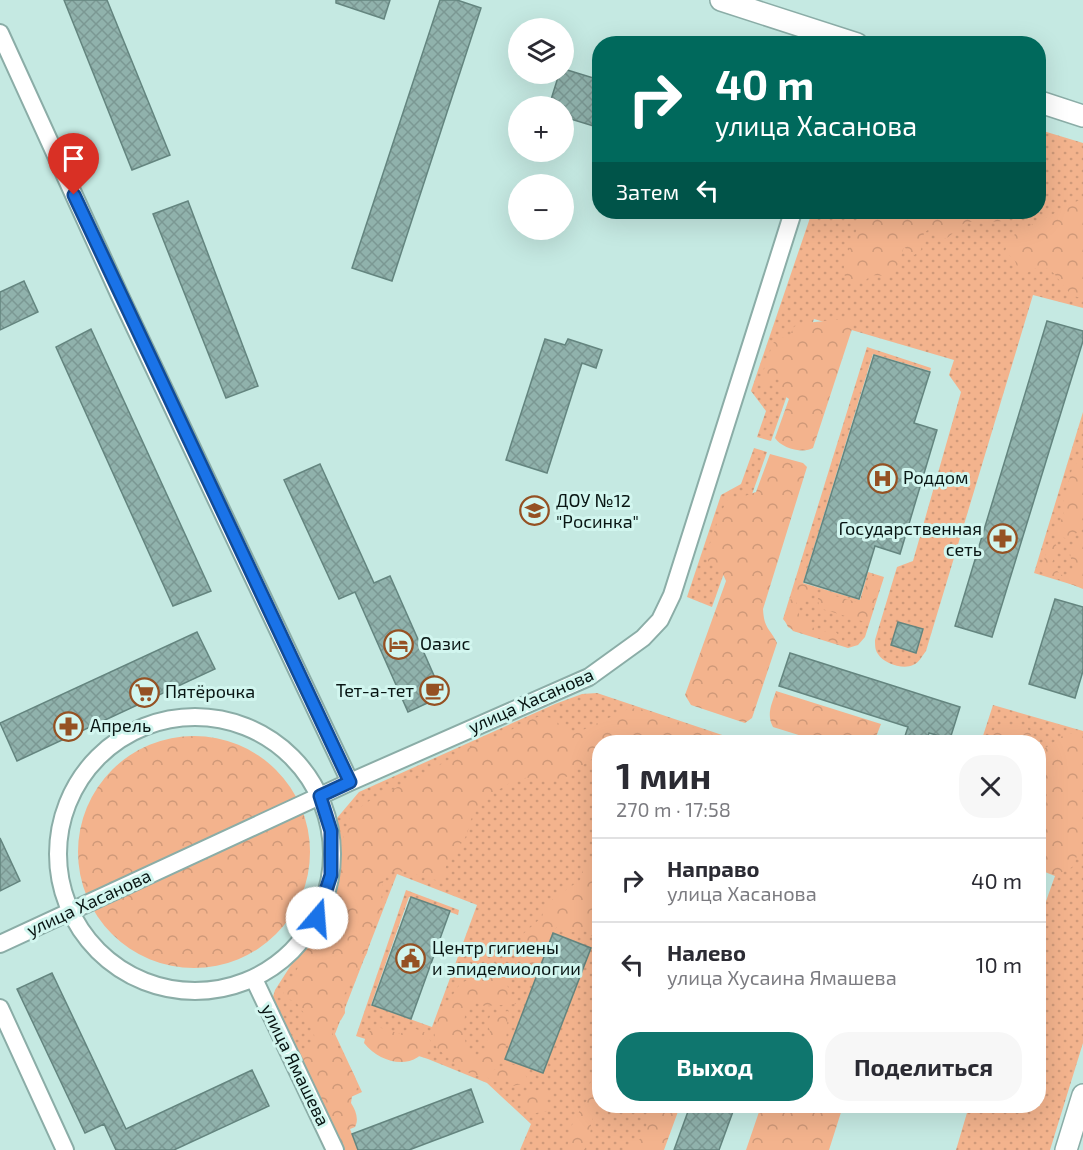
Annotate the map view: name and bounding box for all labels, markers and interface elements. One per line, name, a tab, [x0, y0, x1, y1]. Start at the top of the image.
map controls	[508, 18, 574, 240]
button: layers	[508, 18, 574, 84]
text: 40 m	[715, 58, 814, 108]
icon: right	[616, 60, 694, 138]
button: +	[508, 96, 574, 162]
text: улица Хасанова	[715, 109, 917, 141]
pin	[48, 133, 99, 195]
icon: arrive	[57, 142, 90, 175]
button: −	[508, 174, 574, 240]
icon: left	[691, 174, 724, 207]
text: Затем	[616, 178, 679, 204]
hospital icon: Роддом	[866, 462, 898, 494]
place label: Роддом	[903, 466, 968, 488]
place label: ДОУ №12 "Росинка"	[556, 489, 639, 532]
school or university icon: ДОУ №12 "Росинка"	[519, 495, 551, 527]
place label: Государственная сеть	[839, 517, 982, 560]
pharmacy icon: Государственная сеть	[987, 523, 1019, 555]
hotel icon: Оазис	[383, 628, 415, 660]
place label: Оазис	[420, 632, 470, 654]
street label: улица Хасанова	[465, 663, 597, 738]
cafe icon: Тет-а-тет	[419, 675, 451, 707]
supermarket icon: Пятёрочка	[128, 676, 160, 708]
place label: Тет-а-тет	[336, 679, 414, 701]
place label: Пятёрочка	[165, 680, 255, 702]
pharmacy icon: Апрель	[53, 710, 85, 742]
place label: Апрель	[90, 714, 151, 736]
text: 1 мин	[616, 753, 711, 796]
button: close	[959, 755, 1022, 818]
text: 270 m · 17:58	[616, 797, 731, 821]
text: Направо	[667, 855, 760, 881]
street label: улица Хасанова	[23, 864, 154, 941]
icon: right	[616, 864, 649, 897]
text: 40 m	[971, 867, 1022, 893]
text: улица Хасанова	[667, 881, 817, 905]
position arrow	[285, 886, 349, 950]
place label: Центр гигиены и эпидемиологии	[432, 936, 581, 979]
text: Налево	[667, 939, 746, 965]
public building icon: Центр гигиены и эпидемиологии	[395, 942, 427, 974]
icon: left	[616, 948, 649, 981]
text: 10 m	[976, 951, 1022, 977]
text: улица Хусаина Ямашева	[667, 965, 897, 989]
street label: улица Ямашева	[257, 1000, 335, 1129]
button: Выход	[616, 1032, 813, 1101]
button: Поделиться	[825, 1032, 1022, 1101]

